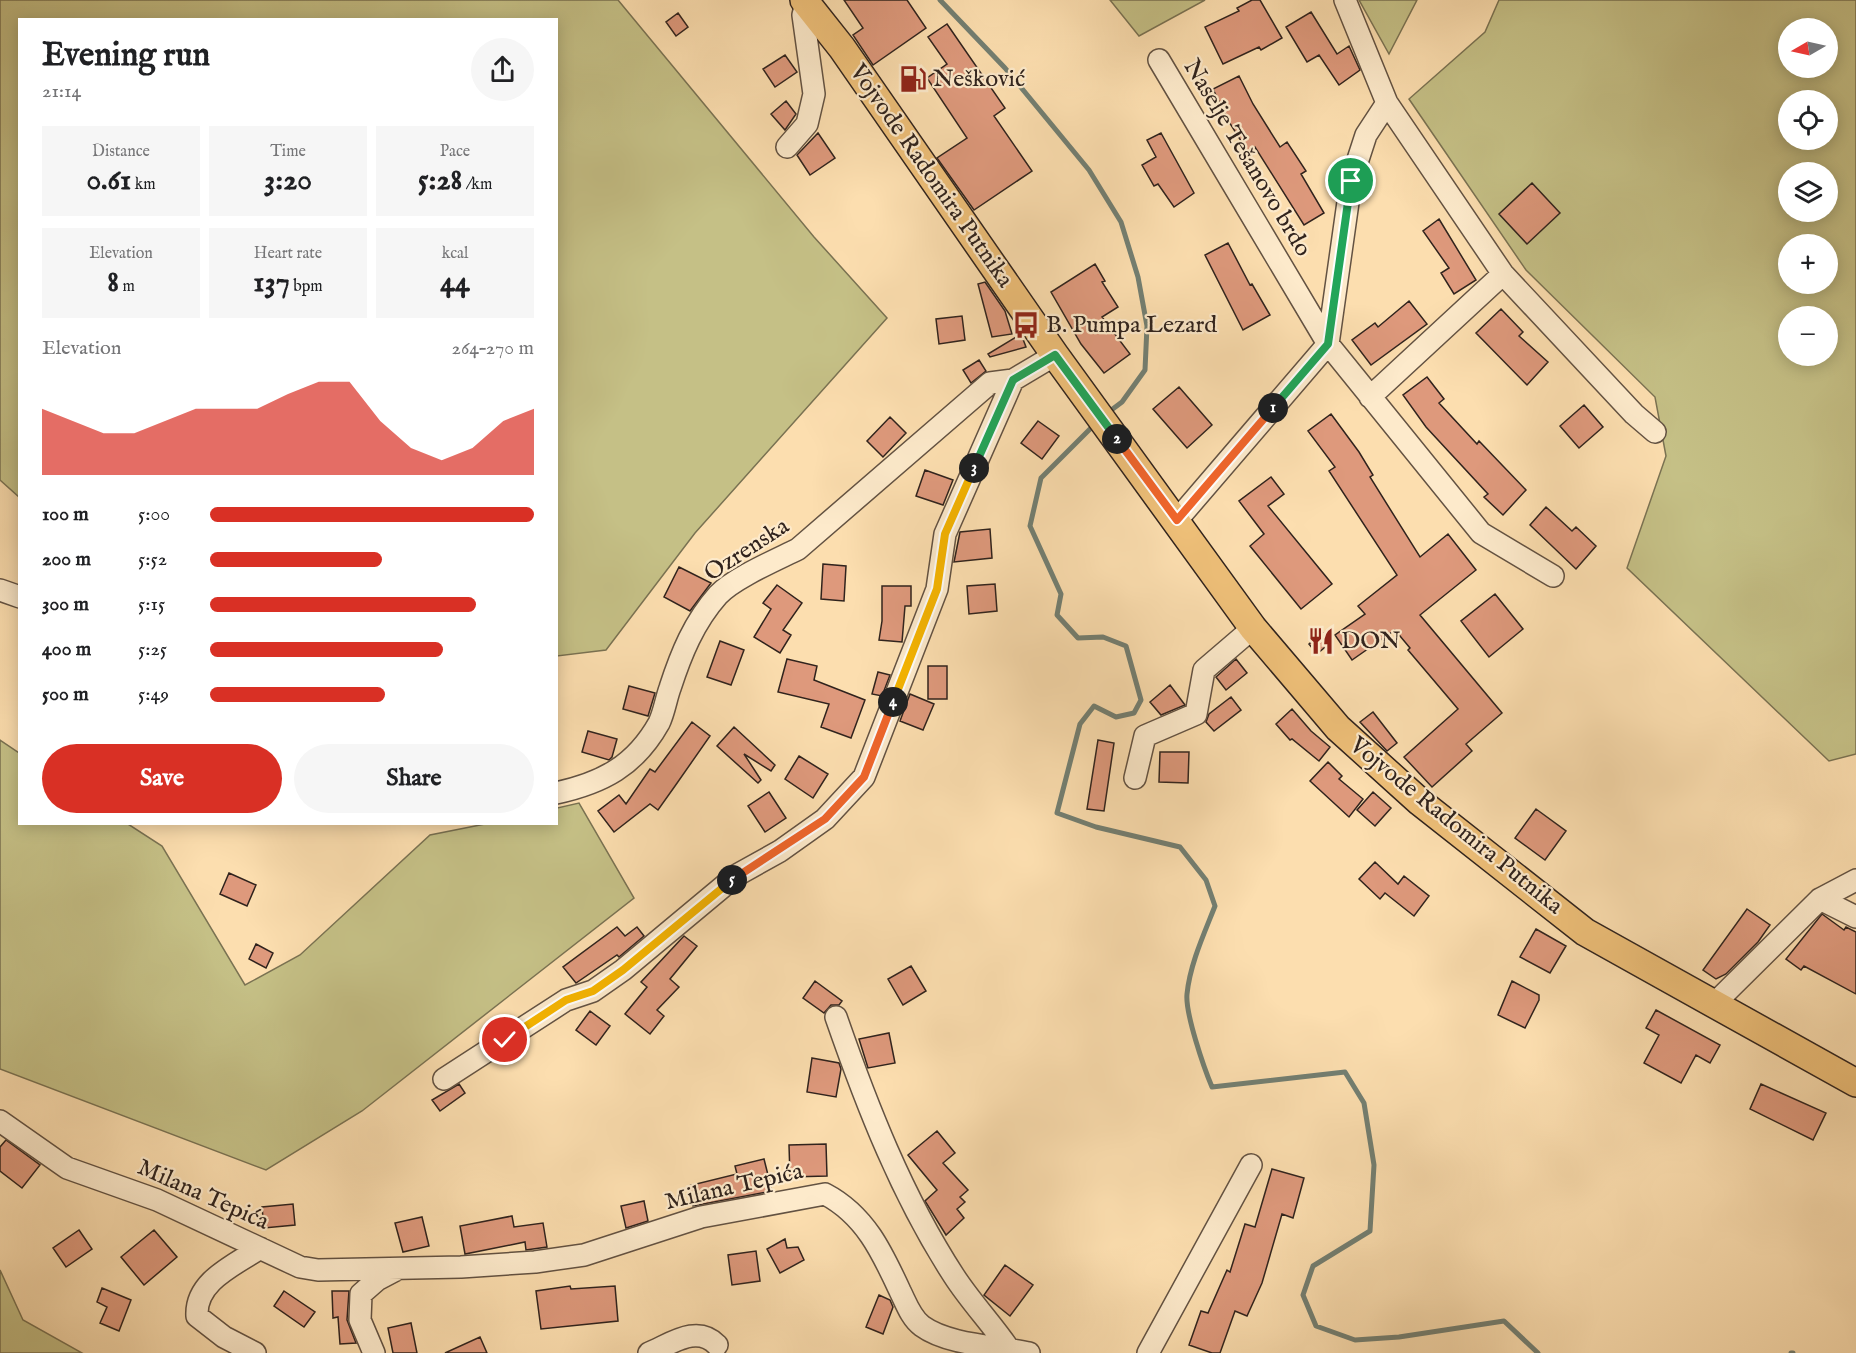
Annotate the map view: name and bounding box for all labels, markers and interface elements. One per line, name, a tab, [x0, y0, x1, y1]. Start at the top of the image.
north arrow	[1778, 18, 1838, 78]
map controls	[1778, 18, 1838, 366]
text: Evening run	[42, 35, 210, 77]
button: share	[471, 38, 534, 101]
street label: Naselje Tešanovo brdo	[1176, 54, 1318, 262]
street label: Vojvode Radomira Putnika	[841, 57, 1020, 294]
fuel station icon: Nešković	[898, 64, 928, 94]
place label: Nešković	[933, 64, 1025, 95]
text: 21:14	[42, 79, 81, 104]
button: locate	[1778, 90, 1838, 150]
text: Distance	[92, 142, 150, 162]
text: Time	[270, 142, 306, 162]
text: Pace	[440, 142, 470, 162]
pin	[1325, 155, 1376, 206]
text: 0.61	[86, 162, 131, 200]
text: 3:20	[264, 162, 312, 200]
text: 5:28	[418, 162, 462, 200]
button: layers	[1778, 162, 1838, 222]
icon: arrive	[1334, 164, 1367, 197]
text: km	[131, 175, 156, 195]
text: /km	[462, 175, 492, 195]
button: +	[1778, 234, 1838, 294]
text: Elevation	[89, 244, 153, 264]
text: Heart rate	[254, 244, 322, 264]
text: kcal	[442, 244, 468, 264]
text: 8	[107, 264, 119, 302]
text: 137	[253, 264, 290, 302]
text: 44	[440, 264, 470, 302]
text: m	[119, 277, 135, 297]
text: bpm	[290, 277, 323, 297]
button: −	[1778, 306, 1838, 366]
bus stop icon: B. Pumpa Lezard	[1011, 310, 1041, 340]
place label: B. Pumpa Lezard	[1046, 310, 1217, 341]
text: Elevation	[42, 336, 121, 361]
text: 264–270 m	[452, 336, 534, 361]
pin: 1	[1258, 393, 1288, 423]
text: 1	[1270, 398, 1276, 418]
pin: 2	[1102, 424, 1132, 454]
text: 2	[1113, 429, 1121, 449]
pin: 3	[959, 453, 989, 483]
text: 3	[971, 458, 977, 478]
text: 100 m	[42, 502, 89, 527]
text: 5:00	[138, 502, 170, 527]
street label: Ozrenska	[699, 511, 796, 589]
text: 200 m	[42, 547, 91, 572]
text: 5:52	[138, 547, 167, 572]
text: 300 m	[42, 592, 89, 617]
text: 5:15	[138, 592, 165, 617]
restaurant icon: DON	[1306, 626, 1336, 656]
place label: DON	[1341, 626, 1401, 657]
text: 400 m	[42, 637, 91, 662]
text: 5:25	[138, 637, 167, 662]
text: 500 m	[42, 682, 89, 707]
text: 5:49	[138, 682, 169, 707]
pin: 4	[878, 687, 908, 717]
text: 4	[889, 692, 897, 712]
street label: Vojvode Radomira Putnika	[1342, 730, 1570, 922]
button: Save	[42, 744, 282, 813]
button: Share	[294, 744, 534, 813]
pin: 5	[717, 865, 747, 895]
text: 5	[729, 870, 735, 890]
pin	[479, 1014, 530, 1065]
icon: check	[488, 1023, 521, 1056]
street label: Milana Tepića	[132, 1152, 274, 1238]
street label: Milana Tepića	[662, 1156, 807, 1218]

